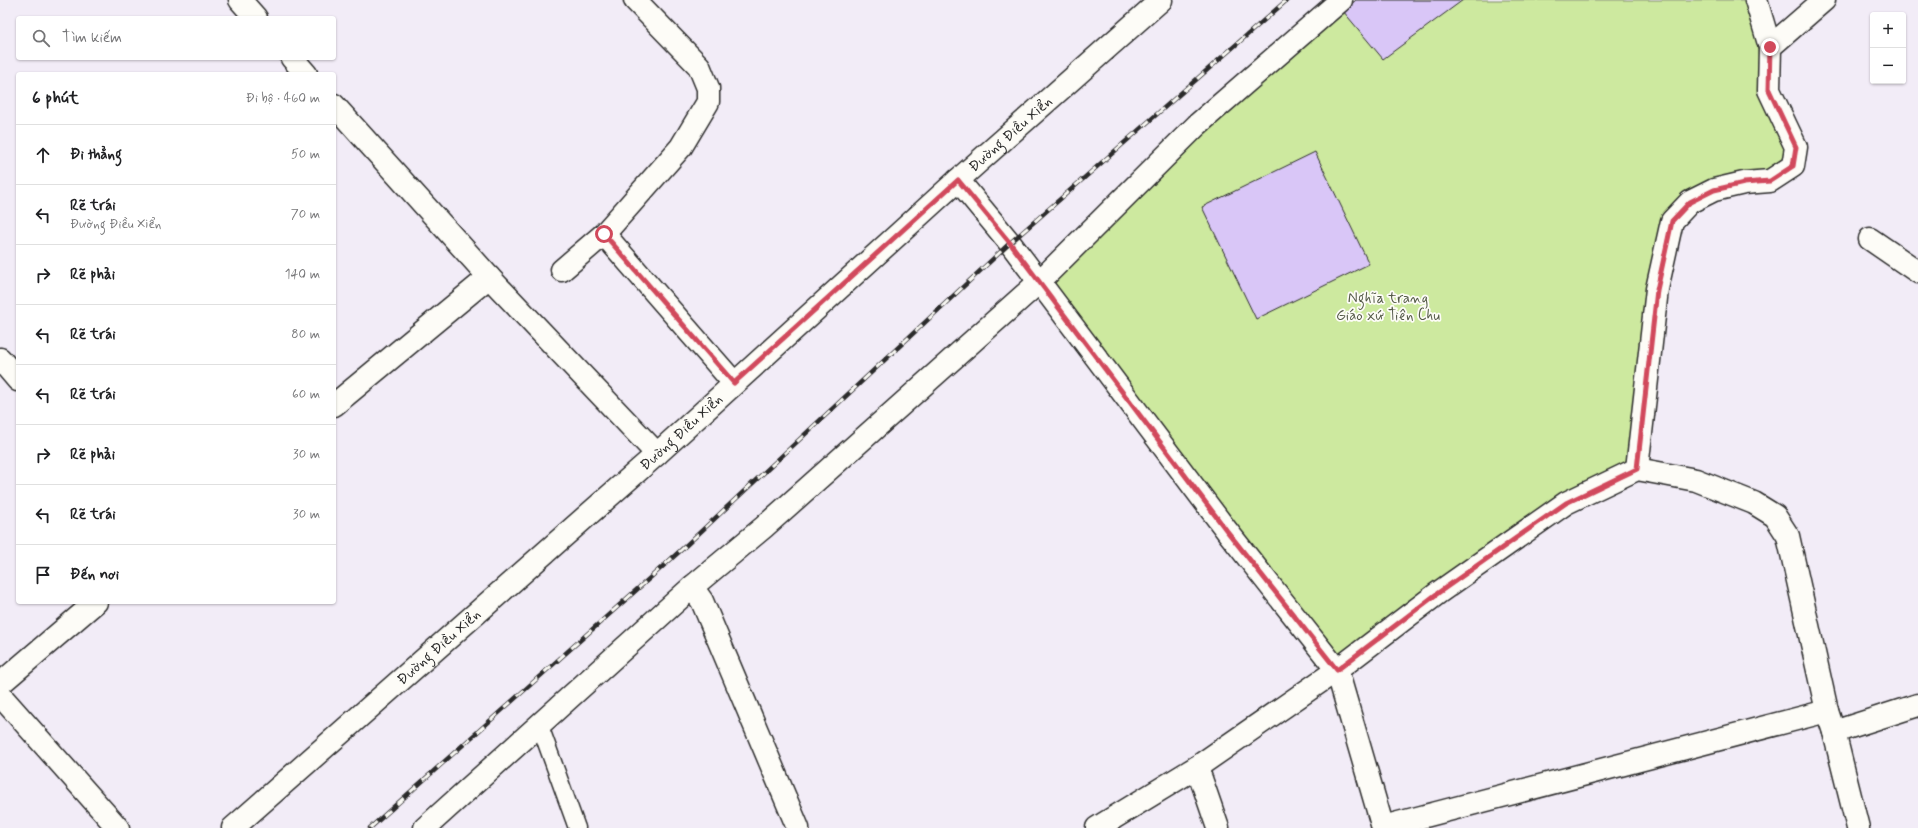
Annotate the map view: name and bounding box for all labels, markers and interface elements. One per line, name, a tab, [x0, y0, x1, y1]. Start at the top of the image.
map controls	[1870, 12, 1906, 84]
button: +	[1870, 12, 1906, 48]
search box	[16, 16, 336, 60]
icon: search	[30, 27, 52, 49]
text: Tìm kiếm	[62, 28, 122, 48]
route end	[1761, 38, 1779, 56]
button: −	[1870, 48, 1906, 84]
text: 6 phút	[32, 87, 79, 109]
text: Đi bộ · 460 m	[246, 90, 320, 107]
street label: Đường Điều Xiển	[965, 92, 1057, 177]
icon: ahead	[32, 144, 54, 166]
text: Đi thẳng	[70, 145, 122, 165]
text: 50 m	[291, 146, 320, 163]
text: Rẽ trái	[70, 196, 116, 216]
icon: left	[32, 204, 54, 226]
text: 70 m	[291, 206, 320, 223]
text: Đường Điều Xiển	[70, 216, 161, 233]
route start	[595, 225, 613, 243]
icon: right	[32, 264, 54, 286]
text: Rẽ phải	[70, 265, 115, 285]
text: 140 m	[285, 266, 320, 283]
park label: Nghĩa trang Giáo xứ Tiên Chu	[1336, 289, 1440, 326]
icon: left	[32, 324, 54, 346]
text: Rẽ trái	[70, 325, 116, 345]
text: 80 m	[291, 326, 320, 343]
icon: left	[32, 384, 54, 406]
text: Rẽ trái	[70, 385, 116, 405]
text: 60 m	[292, 386, 320, 403]
street label: Đường Điều Xiển	[636, 390, 728, 476]
icon: right	[32, 444, 54, 466]
text: Rẽ phải	[70, 445, 115, 465]
text: 30 m	[293, 446, 320, 463]
icon: left	[32, 504, 54, 526]
text: Rẽ trái	[70, 505, 116, 525]
text: 30 m	[293, 506, 320, 523]
icon: arrive	[32, 564, 54, 586]
text: Đến nơi	[70, 565, 119, 585]
street label: Đường Điều Xiển	[393, 605, 485, 690]

